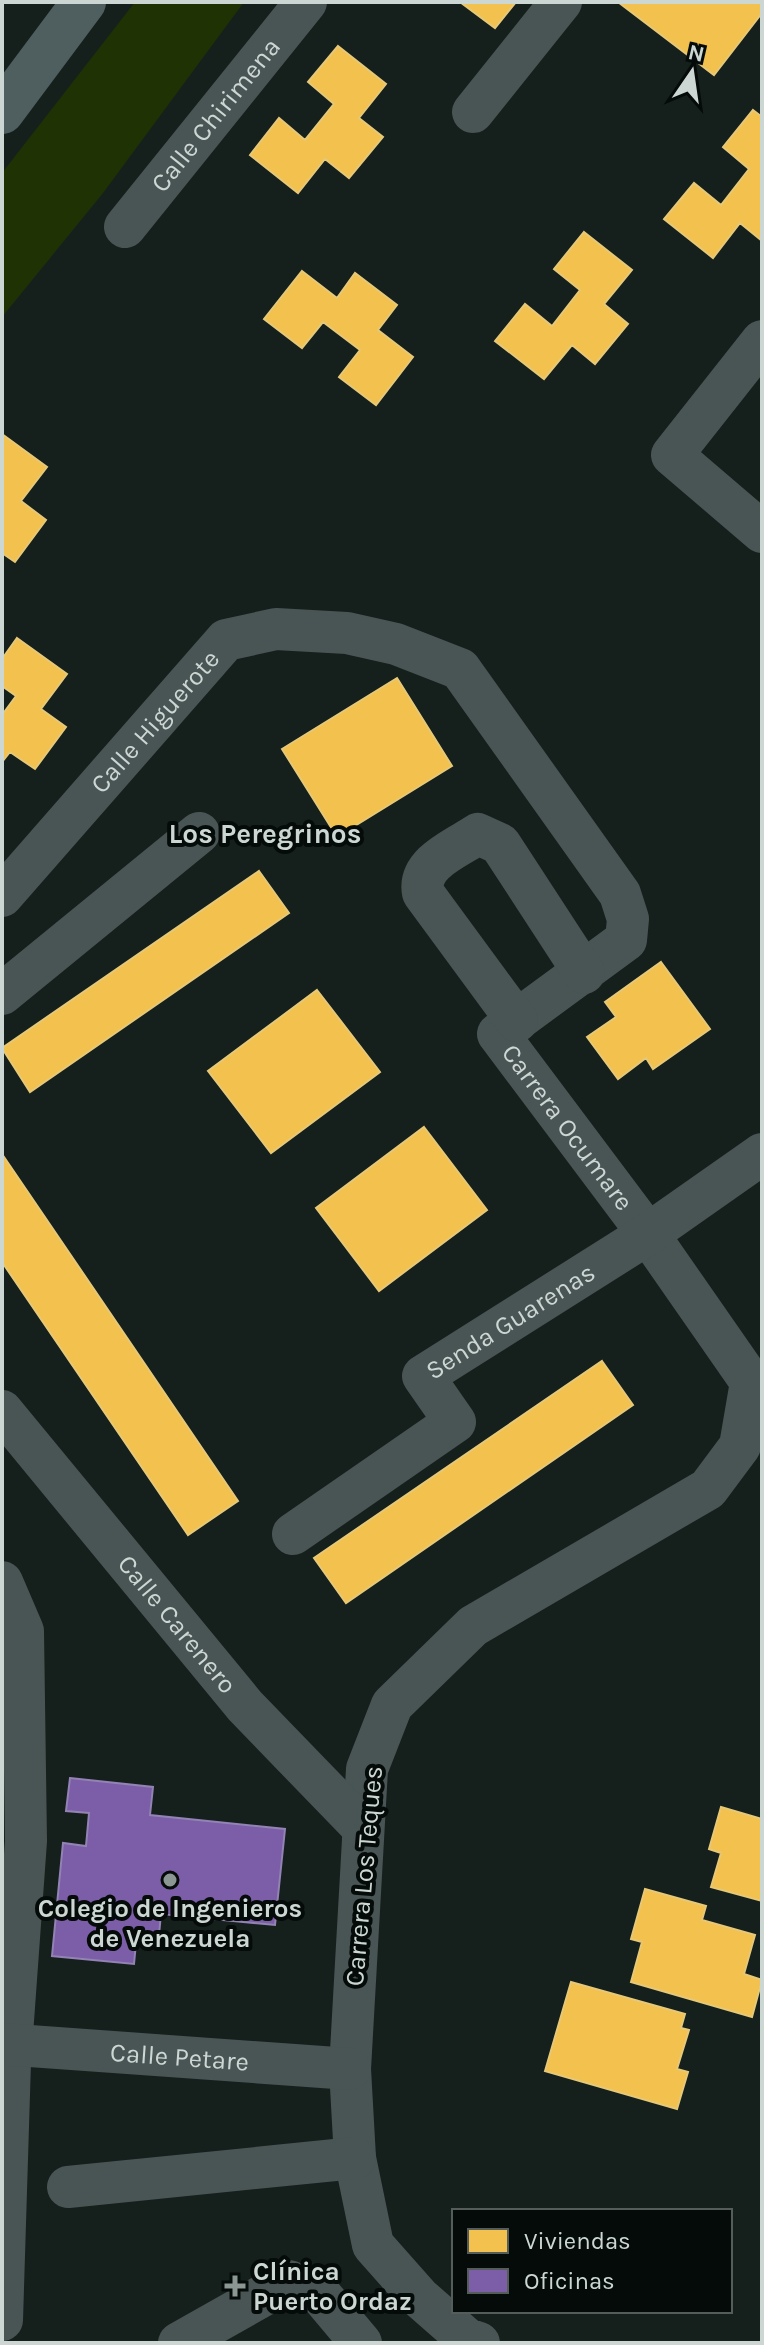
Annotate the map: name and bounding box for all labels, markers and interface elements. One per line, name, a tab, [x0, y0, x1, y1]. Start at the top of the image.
street label: Calle Chirimena	[144, 32, 286, 198]
north arrow	[652, 32, 732, 112]
text: N	[686, 39, 707, 68]
street label: Calle Higuerote	[84, 643, 226, 799]
district label: Los Peregrinos	[169, 817, 362, 850]
street label: Carrera Ocumare	[495, 1038, 640, 1216]
street label: Senda Guarenas	[420, 1256, 600, 1386]
street label: Calle Carenero	[111, 1549, 244, 1700]
street label: Carrera Los Teques	[339, 1765, 389, 1987]
marker: Colegio de Ingenieros de Venezuela	[161, 1871, 179, 1889]
place label: Colegio de Ingenieros de Venezuela	[38, 1893, 302, 1954]
street label: Calle Petare	[109, 2036, 250, 2077]
legend	[452, 2209, 732, 2313]
text: Viviendas	[524, 2227, 631, 2255]
place label: Clínica Puerto Ordaz	[253, 2256, 412, 2317]
text: Oficinas	[524, 2267, 615, 2295]
marker: Clínica Puerto Ordaz	[224, 2275, 246, 2297]

